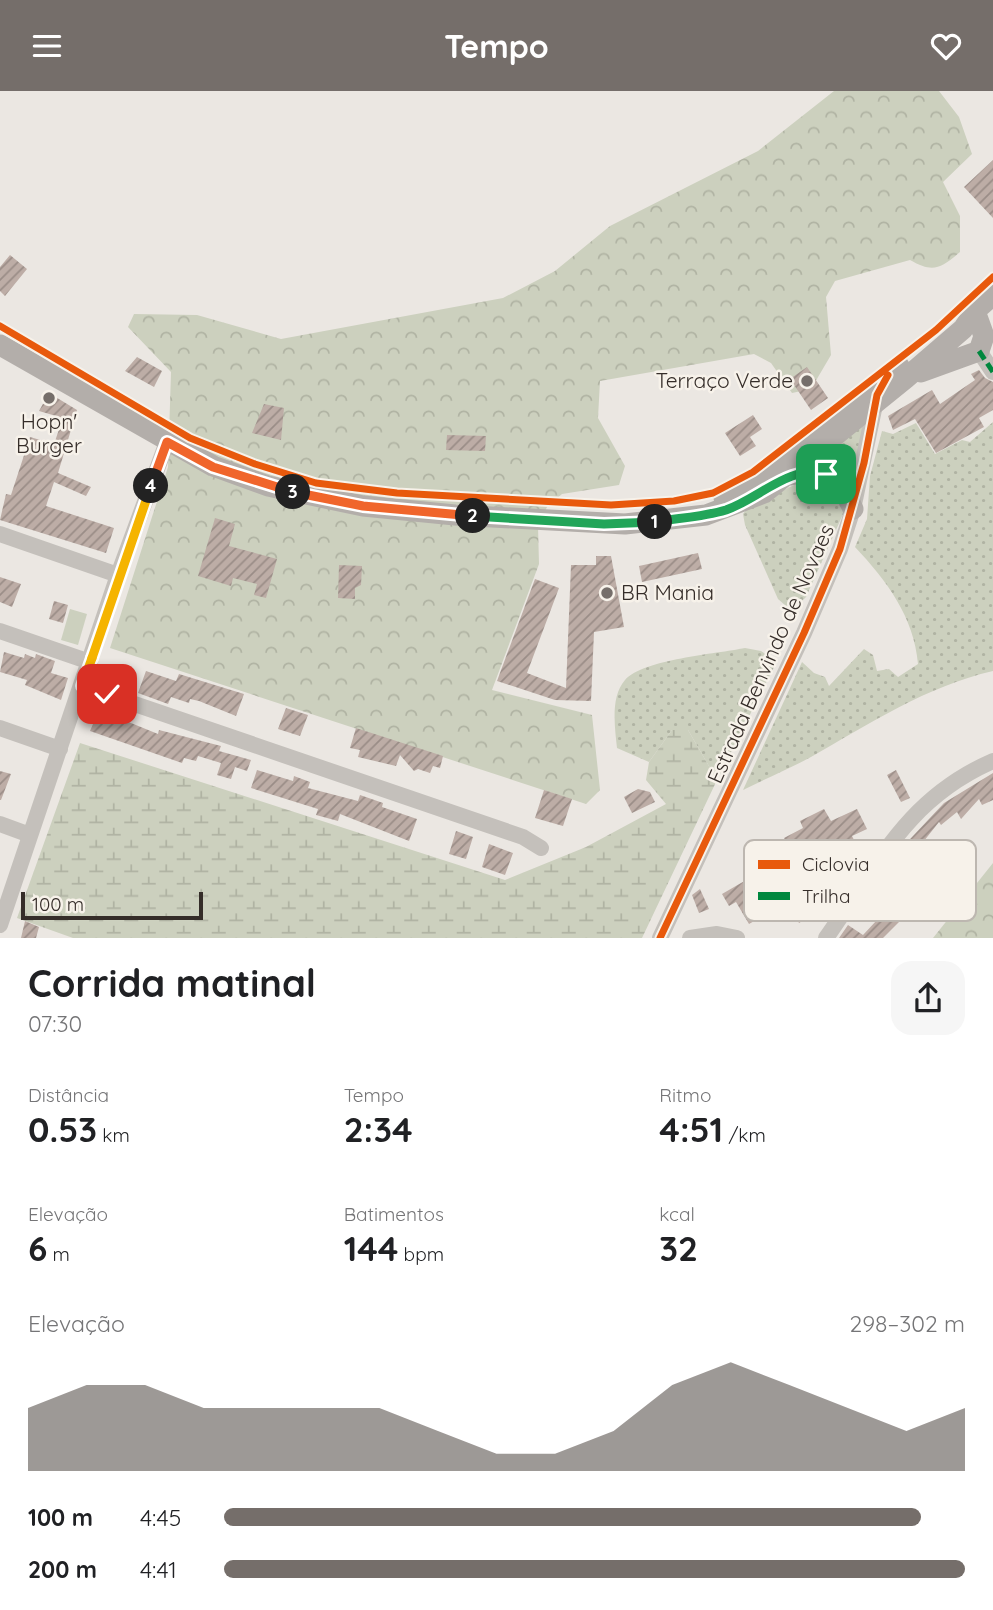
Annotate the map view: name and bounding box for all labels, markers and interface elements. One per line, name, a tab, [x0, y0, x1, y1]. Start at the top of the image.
text: Tempo	[444, 26, 549, 66]
icon: menu	[28, 27, 66, 65]
icon: heart	[927, 27, 965, 65]
place label: Terraço Verde	[655, 367, 793, 393]
marker: Terraço Verde	[799, 373, 815, 389]
marker: Hopn' Burger	[41, 390, 57, 406]
place label: Hopn' Burger	[16, 408, 82, 458]
pin	[796, 444, 856, 504]
icon: arrive	[807, 455, 845, 493]
pin: 4	[134, 469, 168, 503]
text: 4	[145, 473, 156, 497]
pin: 3	[276, 475, 310, 509]
text: 3	[287, 479, 298, 503]
pin: 2	[456, 499, 490, 533]
text: 2	[467, 503, 478, 527]
pin: 1	[638, 505, 672, 539]
text: 1	[651, 509, 658, 533]
street label: Estrada Benvindo de Novaes	[701, 520, 839, 787]
place label: BR Mania	[621, 579, 714, 605]
marker: BR Mania	[599, 585, 615, 601]
pin	[77, 664, 137, 724]
icon: check	[88, 675, 126, 713]
legend	[744, 840, 976, 921]
text: Ciclovia	[802, 852, 870, 876]
text: Trilha	[802, 884, 850, 908]
scale bar	[21, 889, 203, 921]
text: 100 m	[32, 892, 84, 916]
text: Corrida matinal	[28, 959, 316, 1007]
button: share	[891, 961, 965, 1035]
text: 07:30	[28, 1009, 82, 1038]
text: Distância	[28, 1083, 109, 1107]
text: Tempo	[344, 1083, 404, 1107]
text: Ritmo	[659, 1083, 711, 1107]
text: 0.53	[28, 1107, 97, 1151]
text: 2:34	[344, 1107, 413, 1151]
text: 4:51	[659, 1107, 723, 1151]
text: km	[97, 1123, 130, 1147]
text: /km	[723, 1123, 766, 1147]
text: Elevação	[28, 1202, 108, 1226]
text: Batimentos	[344, 1202, 444, 1226]
text: kcal	[659, 1202, 695, 1226]
text: 6	[28, 1226, 47, 1270]
text: 144	[344, 1226, 398, 1270]
text: 32	[659, 1226, 698, 1270]
text: m	[47, 1242, 70, 1266]
text: bpm	[398, 1242, 444, 1266]
text: Elevação	[28, 1309, 125, 1338]
text: 298–302 m	[850, 1309, 965, 1338]
text: 100 m	[28, 1503, 93, 1532]
text: 4:45	[140, 1503, 181, 1532]
text: 200 m	[28, 1555, 97, 1584]
text: 4:41	[140, 1555, 177, 1584]

